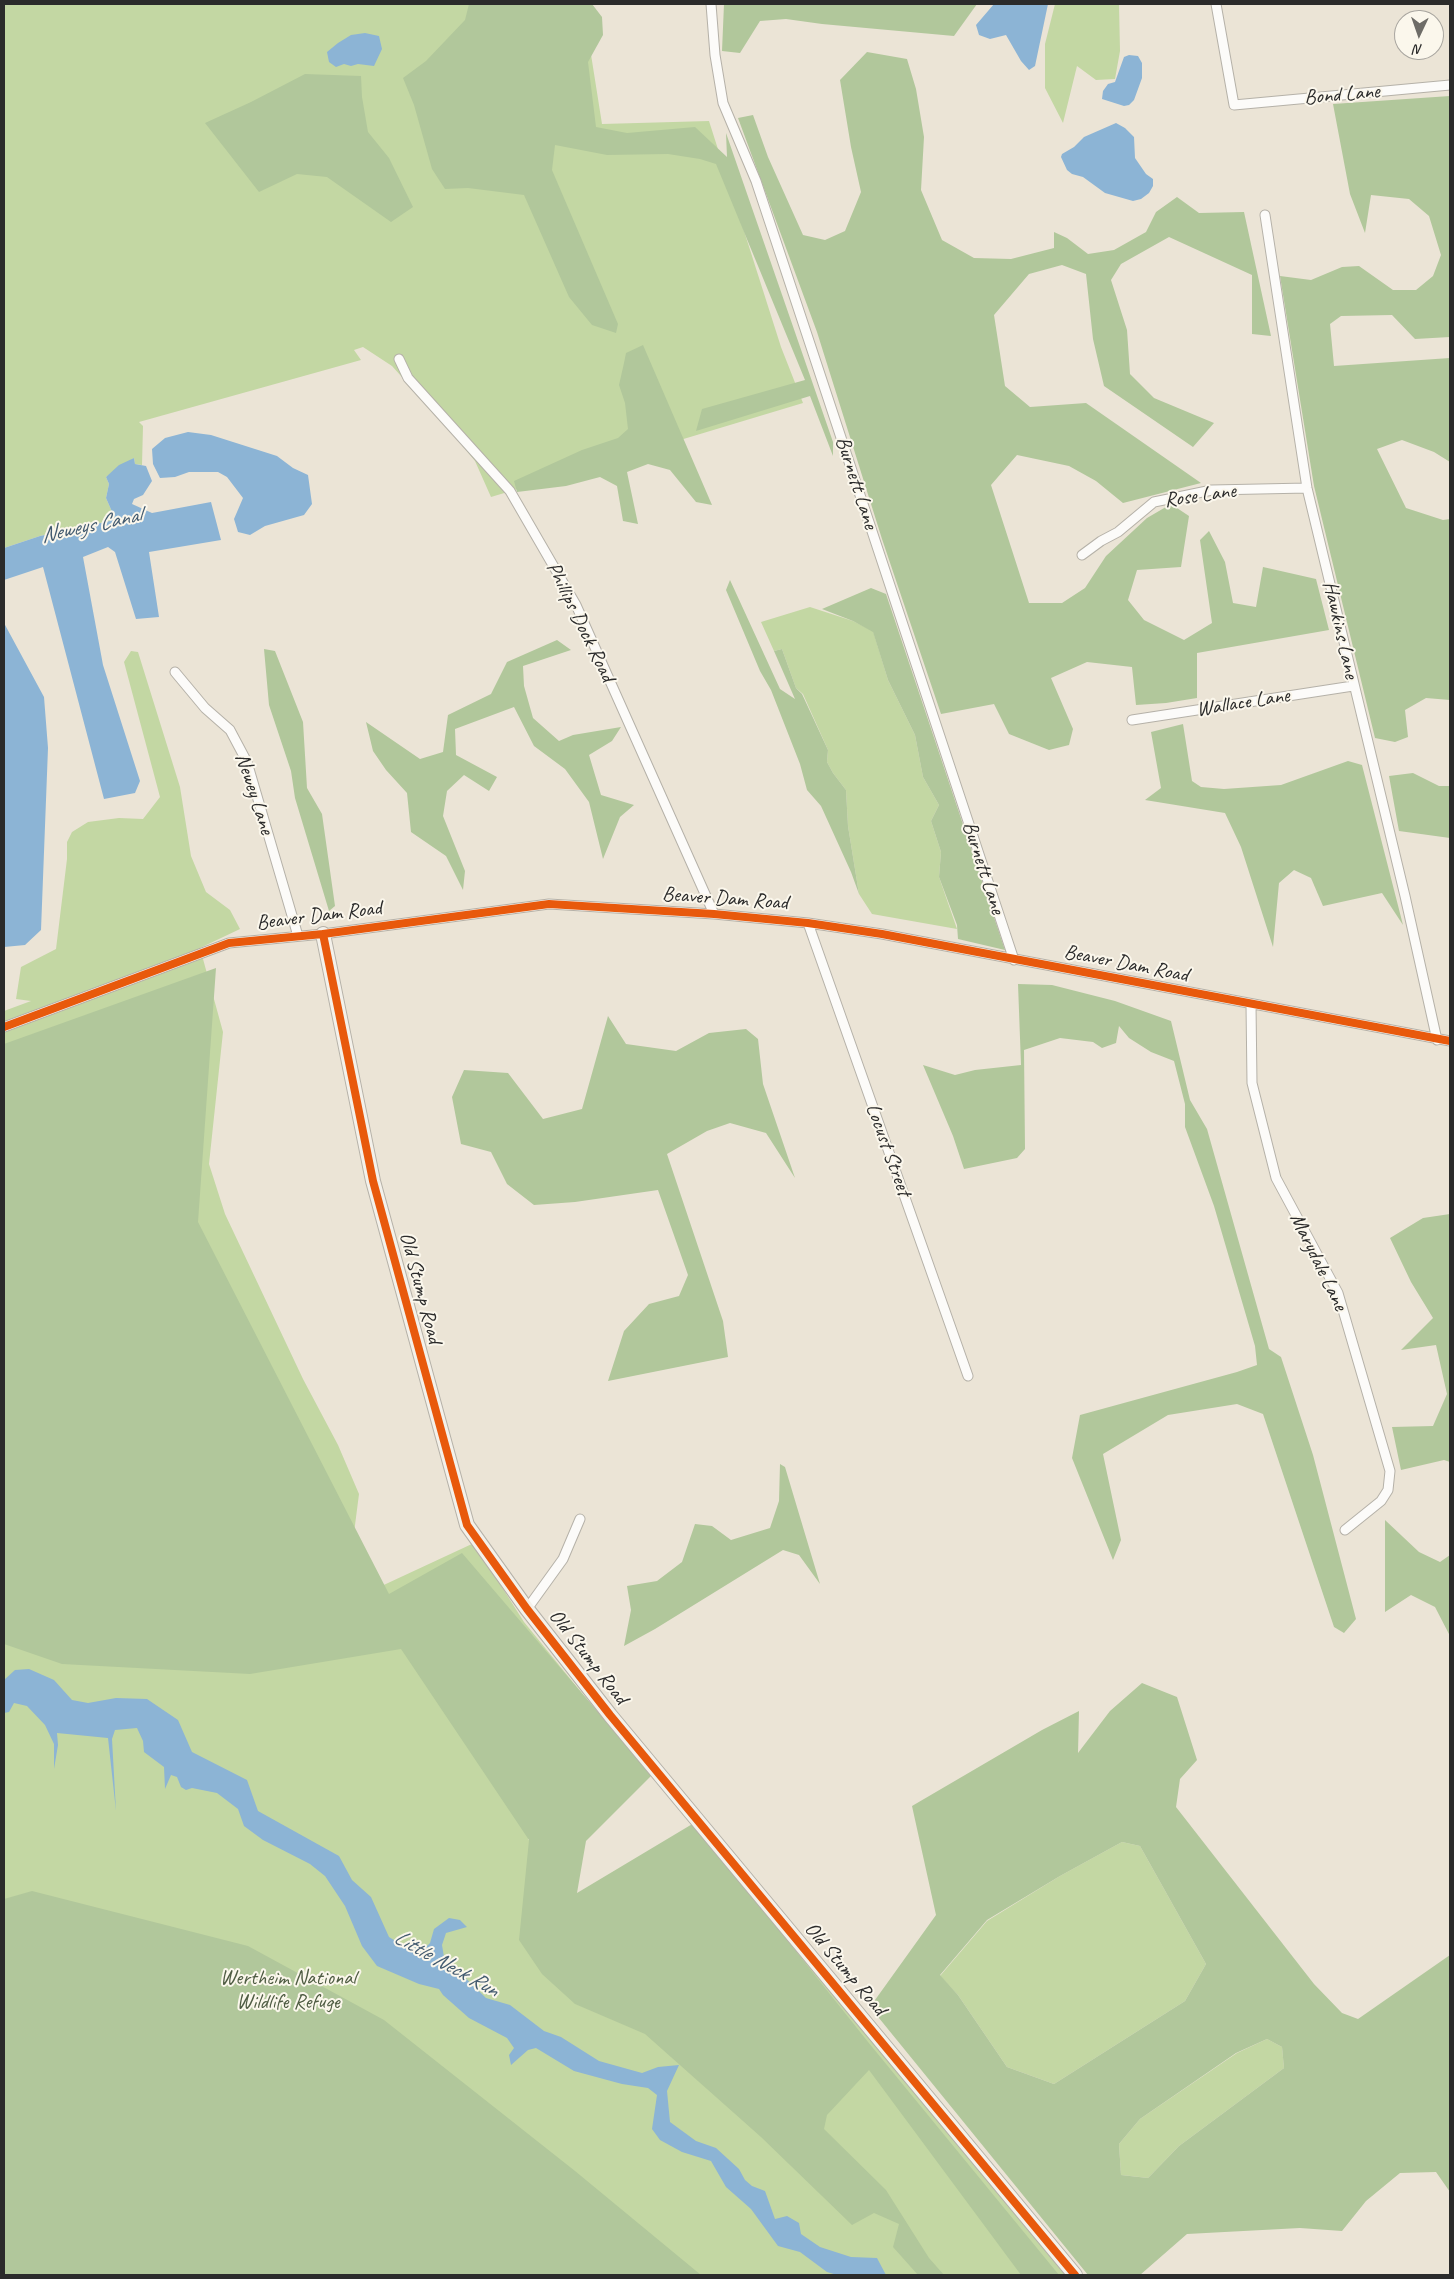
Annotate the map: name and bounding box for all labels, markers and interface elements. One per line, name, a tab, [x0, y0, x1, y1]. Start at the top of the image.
north arrow	[1394, 10, 1444, 60]
text: N	[1413, 41, 1423, 58]
street label: Bond Lane	[1303, 79, 1381, 111]
street label: Burnett Lane	[829, 433, 883, 533]
street label: Rose Lane	[1163, 479, 1237, 513]
water label: Neweys Canal	[38, 503, 144, 549]
street label: Phillips Dock Road	[540, 558, 620, 686]
street label: Hawkins Lane	[1317, 579, 1363, 681]
street label: Wallace Lane	[1195, 683, 1291, 723]
street label: Newey Lane	[229, 750, 279, 838]
street label: Burnett Lane	[956, 818, 1010, 918]
street label: Beaver Dam Road	[661, 882, 789, 916]
street label: Beaver Dam Road	[255, 896, 383, 936]
street label: Beaver Dam Road	[1062, 940, 1190, 988]
street label: Locust Street	[860, 1100, 916, 1200]
street label: Marydale Lane	[1284, 1209, 1352, 1315]
street label: Old Stump Road	[393, 1230, 447, 1346]
street label: Old Stump Road	[543, 1604, 633, 1710]
street label: Old Stump Road	[799, 1917, 891, 2021]
water label: Little Neck Run	[389, 1924, 503, 2004]
park label: Wertheim National Wildlife Refuge	[220, 1965, 356, 2015]

